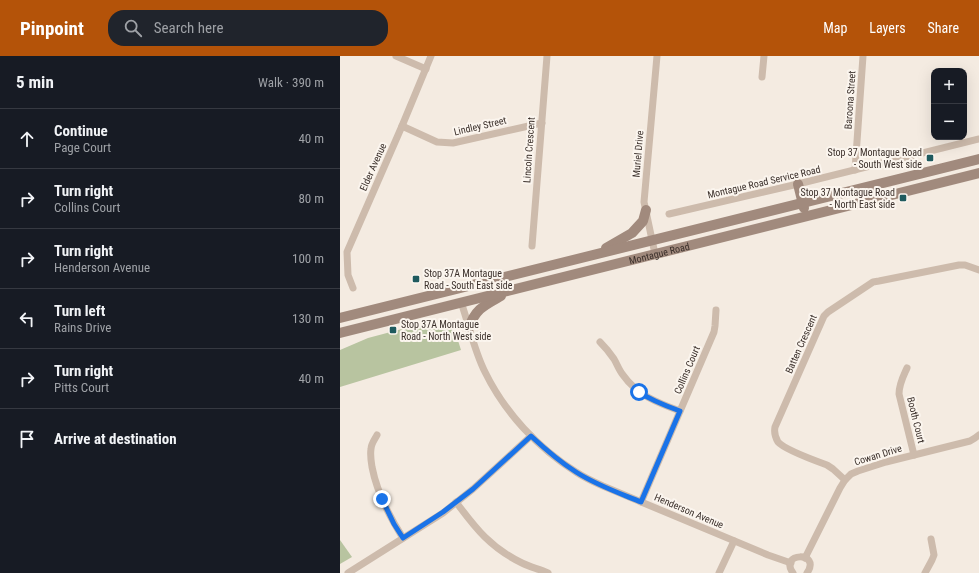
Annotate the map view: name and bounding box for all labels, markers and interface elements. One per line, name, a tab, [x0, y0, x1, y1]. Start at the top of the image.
search box	[108, 10, 388, 46]
text: Pinpoint	[20, 17, 84, 40]
icon: search	[122, 17, 144, 39]
text: Search here	[154, 19, 224, 37]
text: Map	[823, 20, 847, 36]
text: Layers	[869, 20, 906, 36]
text: Share	[928, 20, 959, 36]
map controls	[931, 68, 967, 140]
button: +	[931, 68, 967, 104]
street label: Baroona Street	[842, 70, 858, 130]
text: 5 min	[16, 72, 54, 92]
text: Walk · 390 m	[258, 75, 324, 90]
button: −	[931, 104, 967, 140]
street label: Lindley Street	[453, 115, 507, 137]
street label: Lincoln Crescent	[521, 117, 537, 183]
text: Continue	[54, 122, 108, 140]
icon: ahead	[16, 128, 38, 150]
street label: Muriel Drive	[630, 130, 646, 178]
text: 40 m	[298, 131, 324, 146]
text: Page Court	[54, 140, 111, 155]
street label: Elder Avenue	[358, 141, 389, 193]
place label: Stop 37 Montague Road - South West side	[828, 147, 922, 170]
marker: Stop 37 Montague Road - South West side	[925, 153, 935, 163]
street label: Montague Road Service Road	[706, 164, 822, 200]
text: Turn right	[54, 182, 113, 200]
place label: Stop 37 Montague Road - North East side	[801, 187, 895, 210]
icon: right	[16, 188, 38, 210]
text: 80 m	[298, 191, 324, 206]
marker: Stop 37 Montague Road - North East side	[898, 193, 908, 203]
text: Collins Court	[54, 200, 120, 215]
street label: Montague Road	[628, 240, 691, 266]
text: Turn right	[54, 242, 113, 260]
icon: right	[16, 248, 38, 270]
text: 100 m	[292, 251, 324, 266]
text: Henderson Avenue	[54, 260, 150, 275]
place label: Stop 37A Montague Road - South East side	[424, 268, 513, 291]
marker: Stop 37A Montague Road - South East side	[411, 274, 421, 284]
text: Turn left	[54, 302, 105, 320]
icon: left	[16, 308, 38, 330]
text: 130 m	[292, 311, 324, 326]
street label: Batten Crescent	[783, 313, 819, 375]
place label: Stop 37A Montague Road - North West side	[401, 319, 492, 342]
text: Rains Drive	[54, 320, 111, 335]
marker: Stop 37A Montague Road - North West side	[388, 325, 398, 335]
street label: Collins Court	[672, 344, 702, 396]
text: Turn right	[54, 362, 113, 380]
icon: right	[16, 368, 38, 390]
text: 40 m	[298, 371, 324, 386]
text: Pitts Court	[54, 380, 109, 395]
route start	[630, 383, 648, 401]
street label: Booth Court	[905, 396, 927, 444]
icon: arrive	[16, 428, 38, 450]
text: Arrive at destination	[54, 430, 177, 448]
street label: Cowan Drive	[853, 442, 903, 467]
route end	[373, 490, 391, 508]
street label: Henderson Avenue	[653, 491, 725, 531]

